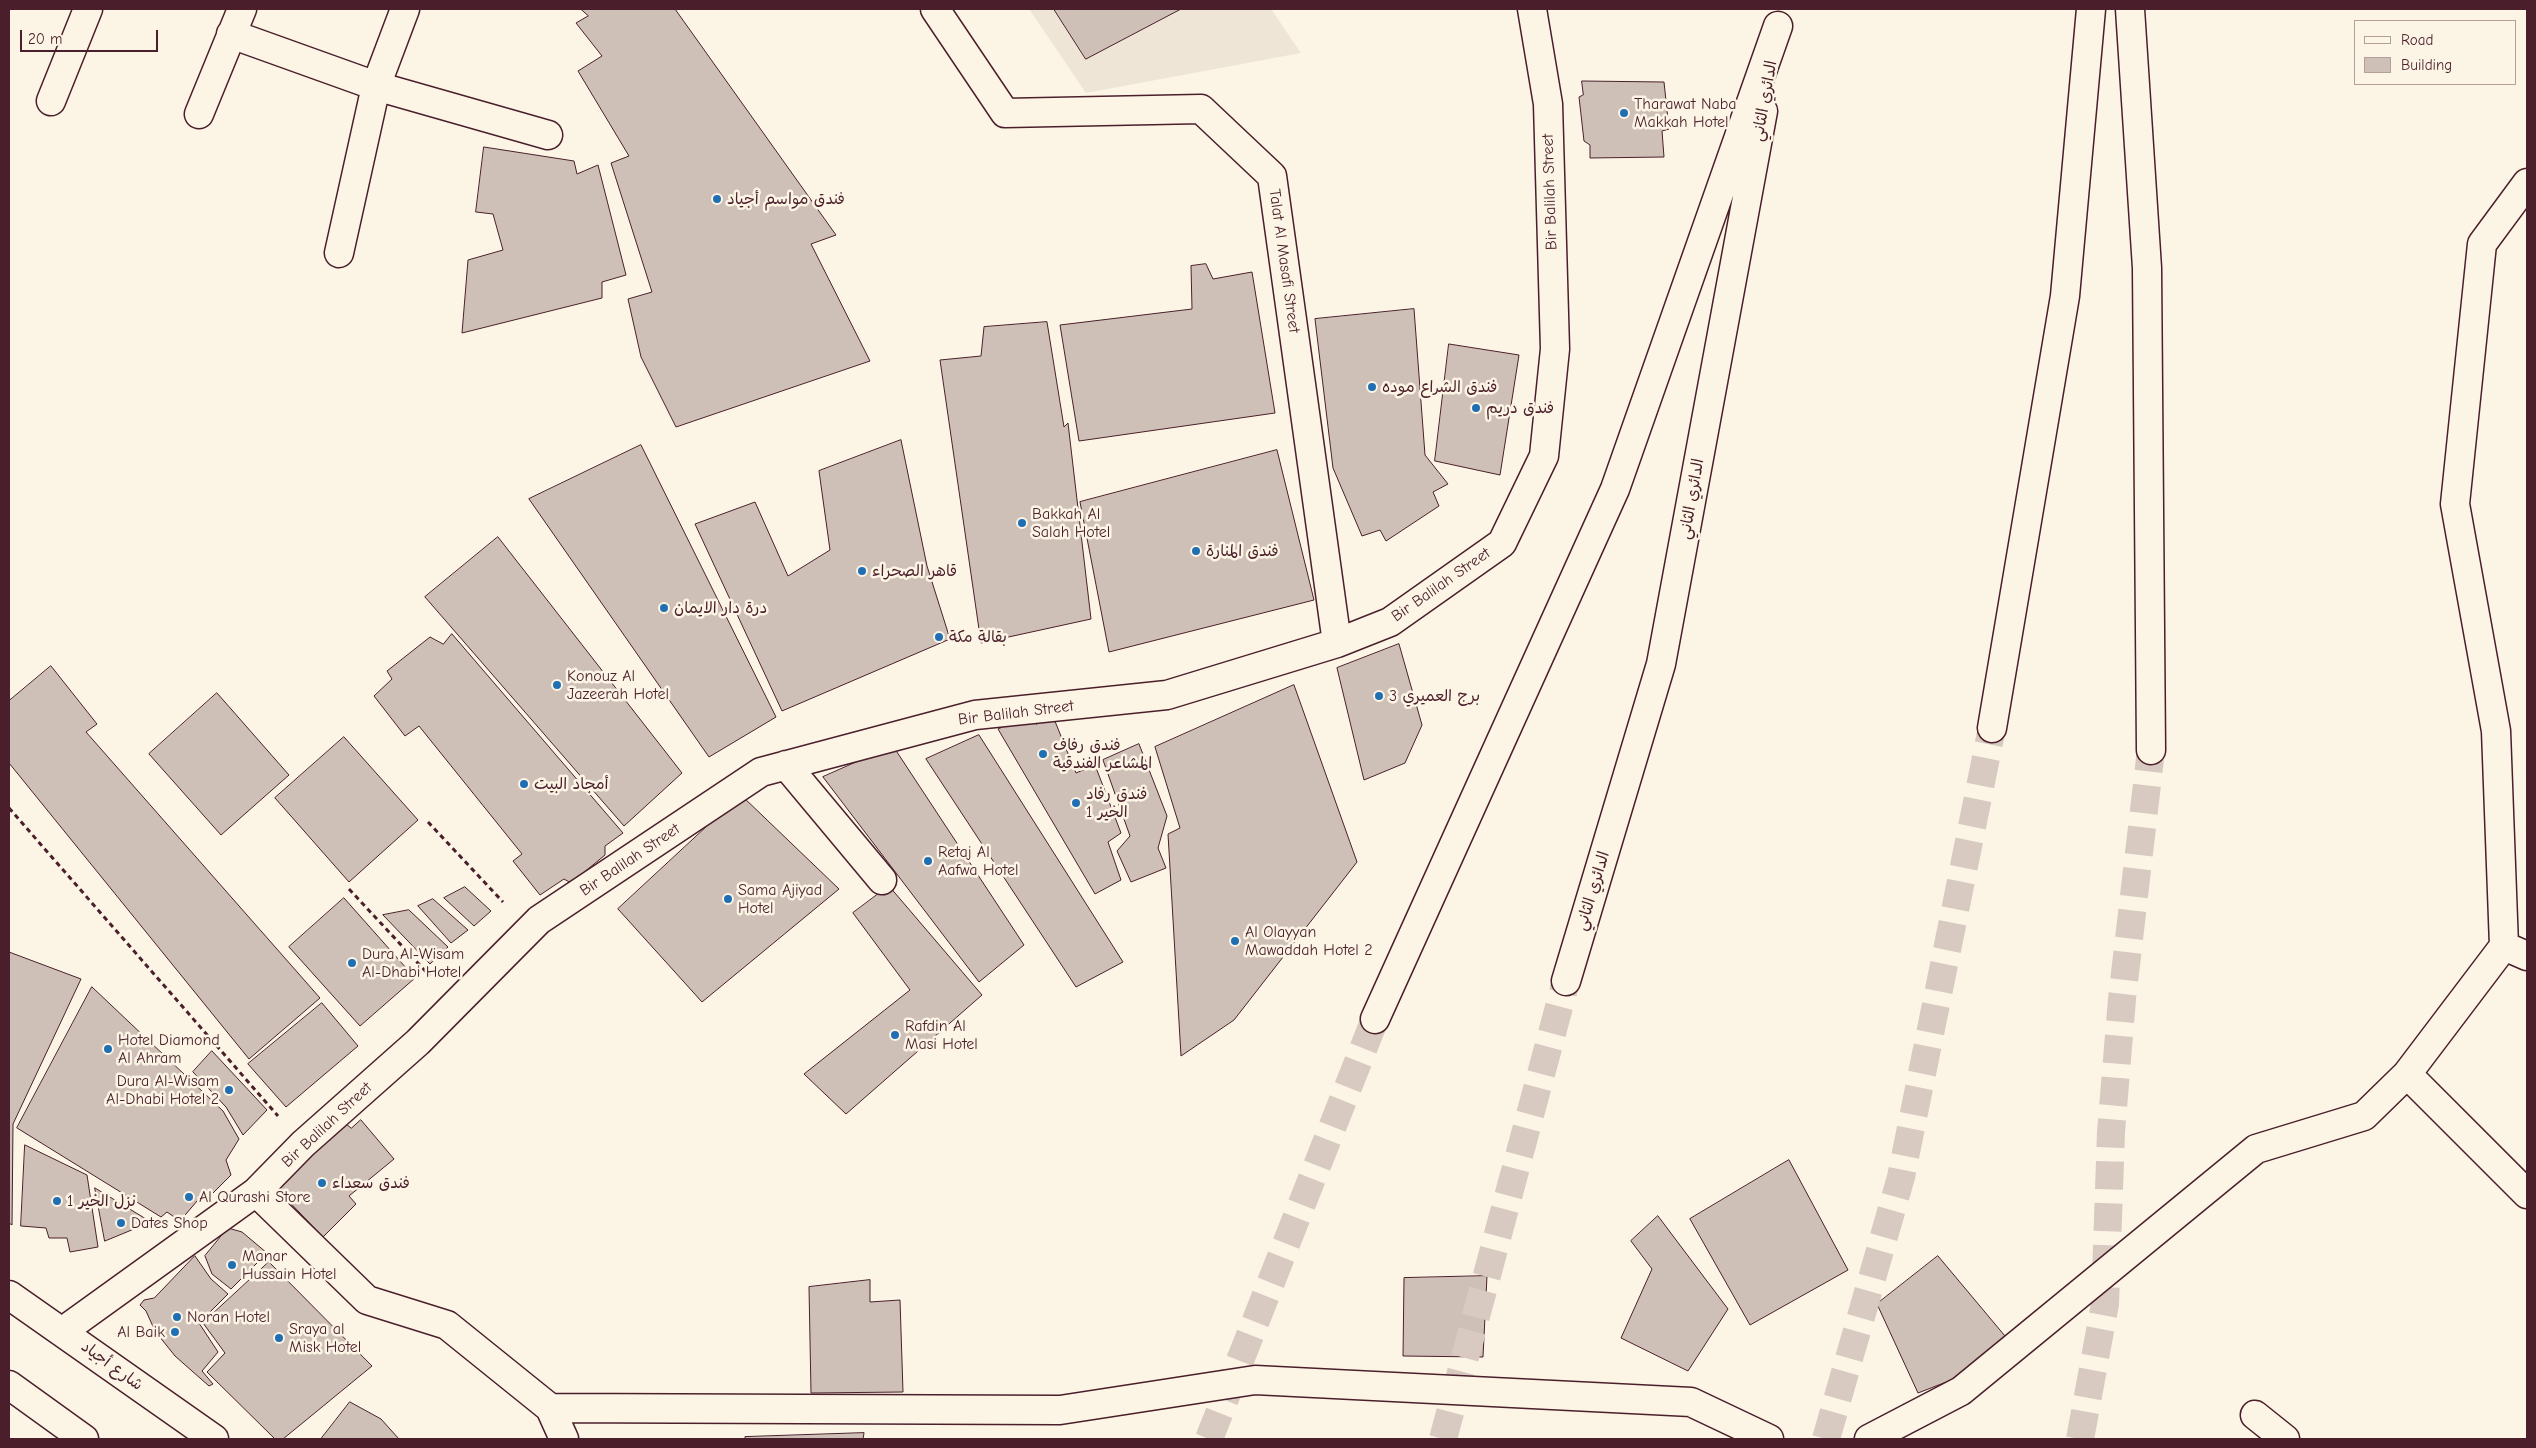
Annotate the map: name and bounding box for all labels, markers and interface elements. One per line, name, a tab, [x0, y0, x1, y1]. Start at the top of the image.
scale bar	[22, 20, 160, 52]
legend	[2354, 20, 2516, 85]
text: 20 m	[28, 30, 62, 48]
text: Road	[2401, 31, 2433, 49]
text: Building	[2401, 56, 2452, 74]
street label: الدائري الثاني	[1748, 59, 1782, 143]
place label: Tharawat Naba Makkah Hotel	[1634, 94, 1737, 132]
marker: Tharawat Naba Makkah Hotel	[1618, 107, 1630, 119]
street label: Bir Balilah Street	[1538, 134, 1562, 250]
street label: Talat Al Masafi Street	[1264, 188, 1304, 334]
place label: فندق مواسم أجياد	[727, 189, 845, 209]
marker: فندق مواسم أجياد	[711, 193, 723, 205]
place label: فندق الشراع موده	[1382, 377, 1497, 397]
marker: فندق الشراع موده	[1366, 381, 1378, 393]
place label: فندق دريم	[1486, 398, 1554, 418]
marker: فندق دريم	[1470, 402, 1482, 414]
street label: الدائري الثاني	[1675, 457, 1709, 541]
place label: Bakkah Al Salah Hotel	[1032, 504, 1110, 542]
marker: Bakkah Al Salah Hotel	[1016, 517, 1028, 529]
place label: فندق المنارة	[1206, 541, 1279, 561]
street label: Bir Balilah Street	[1388, 544, 1494, 626]
marker: فندق المنارة	[1190, 545, 1202, 557]
place label: قاهر الصحراء	[872, 561, 957, 581]
marker: قاهر الصحراء	[856, 565, 868, 577]
place label: درة دار الايمان	[674, 598, 767, 618]
marker: درة دار الايمان	[658, 602, 670, 614]
place label: بقالة مكة	[949, 627, 1007, 647]
marker: بقالة مكة	[933, 631, 945, 643]
place label: Konouz Al Jazeerah Hotel	[567, 666, 669, 704]
marker: Konouz Al Jazeerah Hotel	[551, 679, 563, 691]
place label: برج العميري 3	[1389, 686, 1480, 706]
marker: برج العميري 3	[1373, 690, 1385, 702]
street label: Bir Balilah Street	[957, 696, 1075, 730]
place label: فندق رفاف المشاعر الفندقية	[1053, 735, 1152, 773]
marker: فندق رفاف المشاعر الفندقية	[1037, 748, 1049, 760]
place label: أمجاد البيت	[534, 774, 608, 794]
marker: أمجاد البيت	[518, 778, 530, 790]
place label: فندق رفاد الخير 1	[1086, 784, 1147, 822]
marker: فندق رفاد الخير 1	[1070, 797, 1082, 809]
street label: Bir Balilah Street	[576, 820, 684, 900]
place label: Retaj Al Aafwa Hotel	[938, 842, 1018, 880]
street label: الدائري الثاني	[1572, 849, 1614, 933]
marker: Retaj Al Aafwa Hotel	[922, 855, 934, 867]
place label: Sama Ajiyad Hotel	[738, 880, 822, 918]
marker: Sama Ajiyad Hotel	[722, 893, 734, 905]
place label: Al Olayyan Mawaddah Hotel 2	[1245, 922, 1373, 960]
marker: Al Olayyan Mawaddah Hotel 2	[1229, 935, 1241, 947]
place label: Dura Al-Wisam Al-Dhabi Hotel	[362, 944, 464, 982]
marker: Dura Al-Wisam Al-Dhabi Hotel	[346, 957, 358, 969]
place label: Rafdin Al Masi Hotel	[905, 1016, 978, 1054]
marker: Rafdin Al Masi Hotel	[889, 1029, 901, 1041]
place label: Hotel Diamond Al Ahram	[118, 1030, 220, 1068]
marker: Hotel Diamond Al Ahram	[102, 1043, 114, 1055]
place label: Dura Al-Wisam Al-Dhabi Hotel 2	[106, 1071, 219, 1109]
street label: Bir Balilah Street	[278, 1078, 376, 1172]
marker: Dura Al-Wisam Al-Dhabi Hotel 2	[223, 1084, 235, 1096]
place label: فندق سعداء	[332, 1173, 410, 1193]
marker: فندق سعداء	[316, 1177, 328, 1189]
place label: Al Qurashi Store	[199, 1187, 311, 1207]
place label: نزل الخير 1	[67, 1191, 136, 1211]
marker: Al Qurashi Store	[183, 1191, 195, 1203]
marker: نزل الخير 1	[51, 1195, 63, 1207]
place label: Dates Shop	[131, 1213, 208, 1233]
marker: Dates Shop	[115, 1217, 127, 1229]
place label: Manar Hussain Hotel	[242, 1246, 337, 1284]
marker: Manar Hussain Hotel	[226, 1259, 238, 1271]
place label: Noran Hotel	[187, 1307, 270, 1327]
marker: Noran Hotel	[171, 1311, 183, 1323]
place label: Sraya al Misk Hotel	[289, 1319, 361, 1357]
place label: Al Baik	[117, 1322, 165, 1342]
marker: Al Baik	[169, 1326, 181, 1338]
marker: Sraya al Misk Hotel	[273, 1332, 285, 1344]
street label: شارع أجياد	[77, 1337, 147, 1395]

